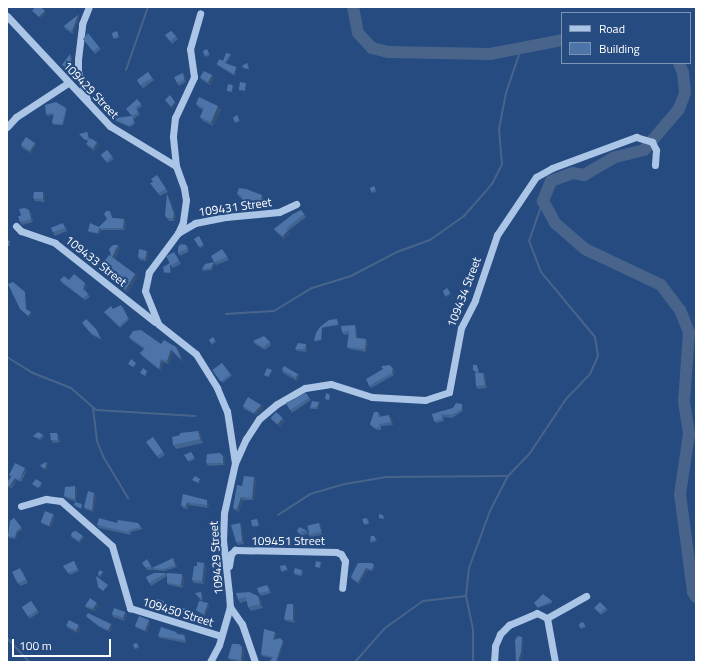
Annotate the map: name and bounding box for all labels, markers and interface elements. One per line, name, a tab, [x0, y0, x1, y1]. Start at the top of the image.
legend	[561, 12, 691, 64]
text: Road	[599, 19, 625, 38]
text: Building	[599, 39, 640, 58]
street label: 109429 Street	[60, 58, 122, 122]
street label: 109431 Street	[197, 195, 273, 219]
street label: 109433 Street	[62, 233, 130, 289]
street label: 109434 Street	[444, 255, 484, 329]
street label: 109429 Street	[206, 521, 226, 595]
street label: 109451 Street	[251, 534, 325, 548]
street label: 109450 Street	[141, 594, 215, 630]
scale bar	[14, 631, 113, 657]
text: 100 m	[19, 636, 52, 655]

